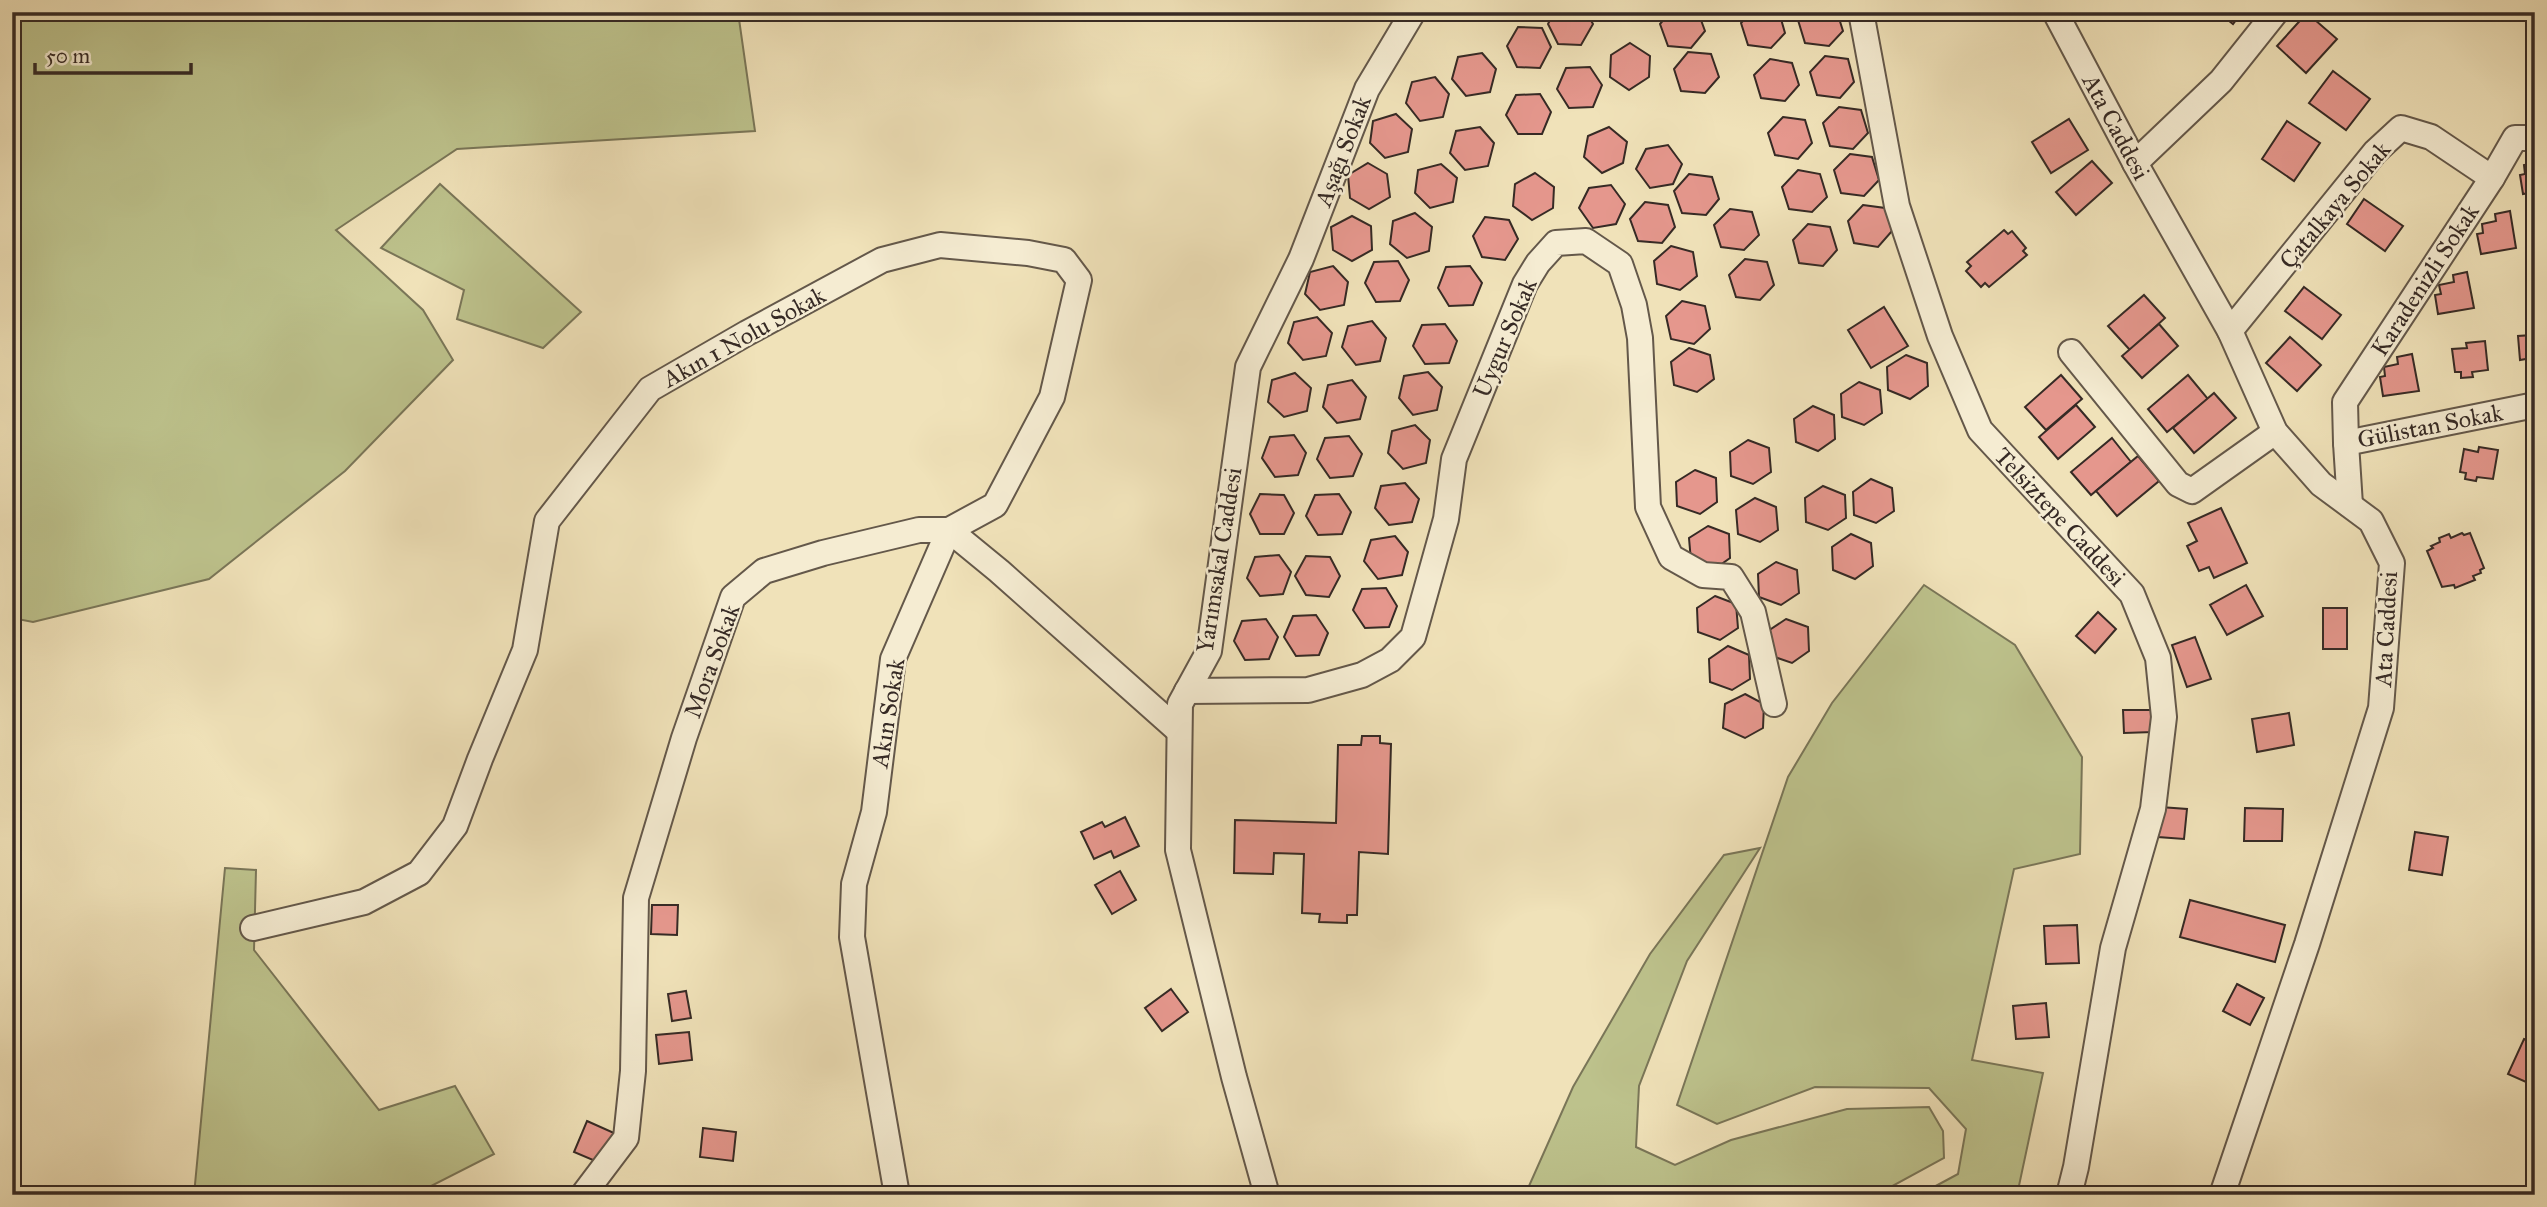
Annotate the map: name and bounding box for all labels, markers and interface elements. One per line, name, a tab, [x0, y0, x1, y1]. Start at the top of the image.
scale bar	[35, 32, 191, 76]
text: 50 m	[46, 43, 91, 69]
street label: Ata Caddesi	[2075, 68, 2157, 185]
street label: Aşağı Sokak	[1308, 91, 1378, 212]
street label: Çatalkaya Sokak	[2273, 134, 2398, 275]
street label: Karadenizli Sokak	[2365, 197, 2486, 362]
street label: Uygur Sokak	[1466, 273, 1544, 402]
street label: Akın 1 Nolu Sokak	[656, 279, 831, 395]
street label: Gülistan Sokak	[2355, 397, 2506, 455]
street label: Telsiztepe Caddesi	[1988, 441, 2132, 593]
street label: Yarımsakal Caddesi	[1190, 465, 1249, 655]
street label: Ata Caddesi	[2368, 570, 2404, 689]
street label: Mora Sokak	[677, 599, 747, 722]
street label: Akın Sokak	[864, 655, 912, 771]

